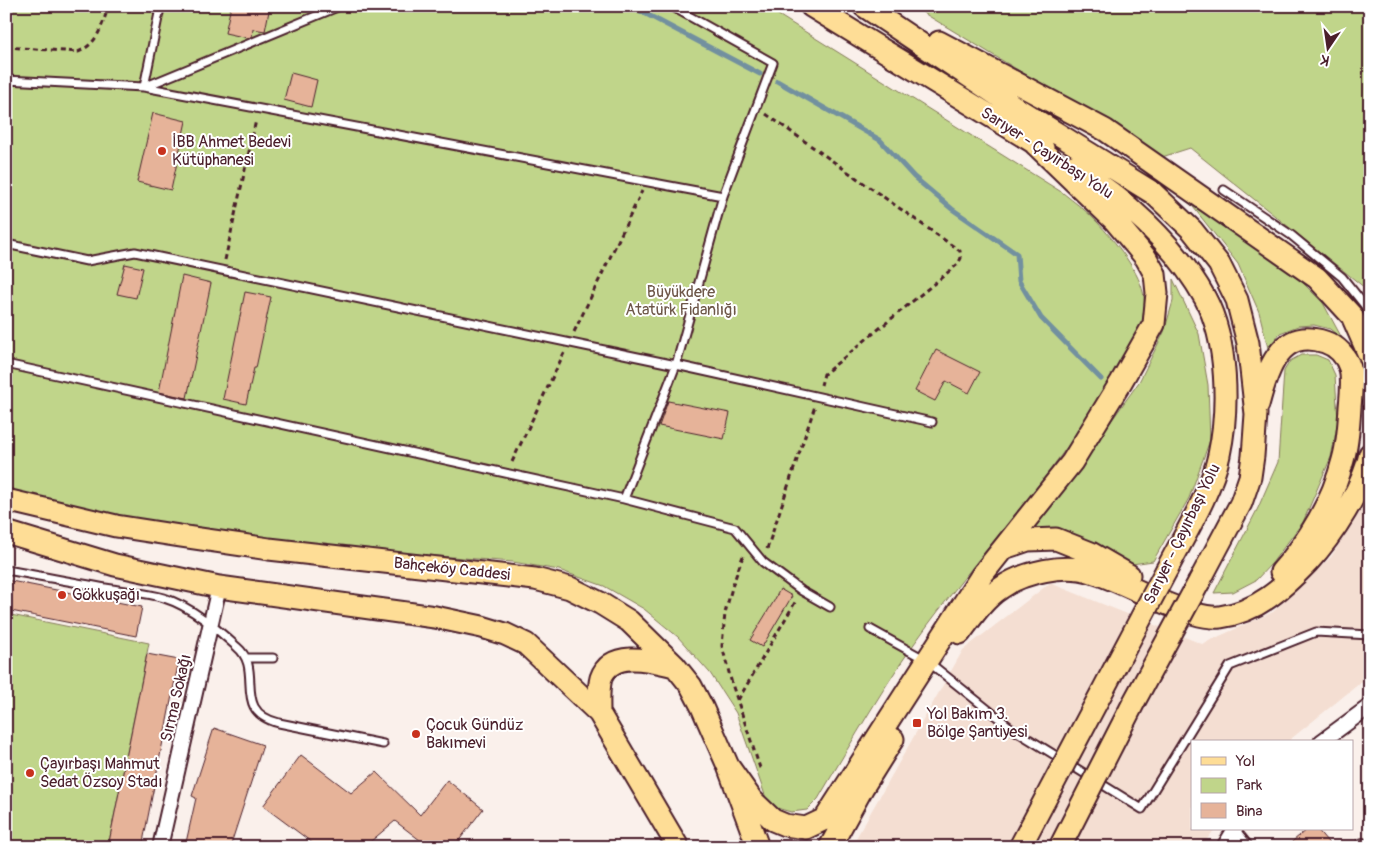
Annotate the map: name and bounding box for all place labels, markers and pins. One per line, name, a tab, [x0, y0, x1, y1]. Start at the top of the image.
place label: İBB Ahmet Bedevi Kütüphanesi	[172, 132, 291, 170]
marker: İBB Ahmet Bedevi Kütüphanesi	[156, 145, 168, 157]
place label: Gökkuşağı	[72, 585, 140, 605]
marker: Gökkuşağı	[56, 589, 68, 601]
place label: Yol Bakım 3. Bölge Şantiyesi	[926, 704, 1027, 742]
place label: Çocuk Gündüz Bakımevi	[426, 715, 523, 753]
marker: Yol Bakım 3. Bölge Şantiyesi	[911, 717, 923, 729]
marker: Çocuk Gündüz Bakımevi	[410, 728, 422, 740]
place label: Çayırbaşı Mahmut Sedat Özsoy Stadı	[40, 754, 162, 792]
marker: Çayırbaşı Mahmut Sedat Özsoy Stadı	[24, 767, 36, 779]

